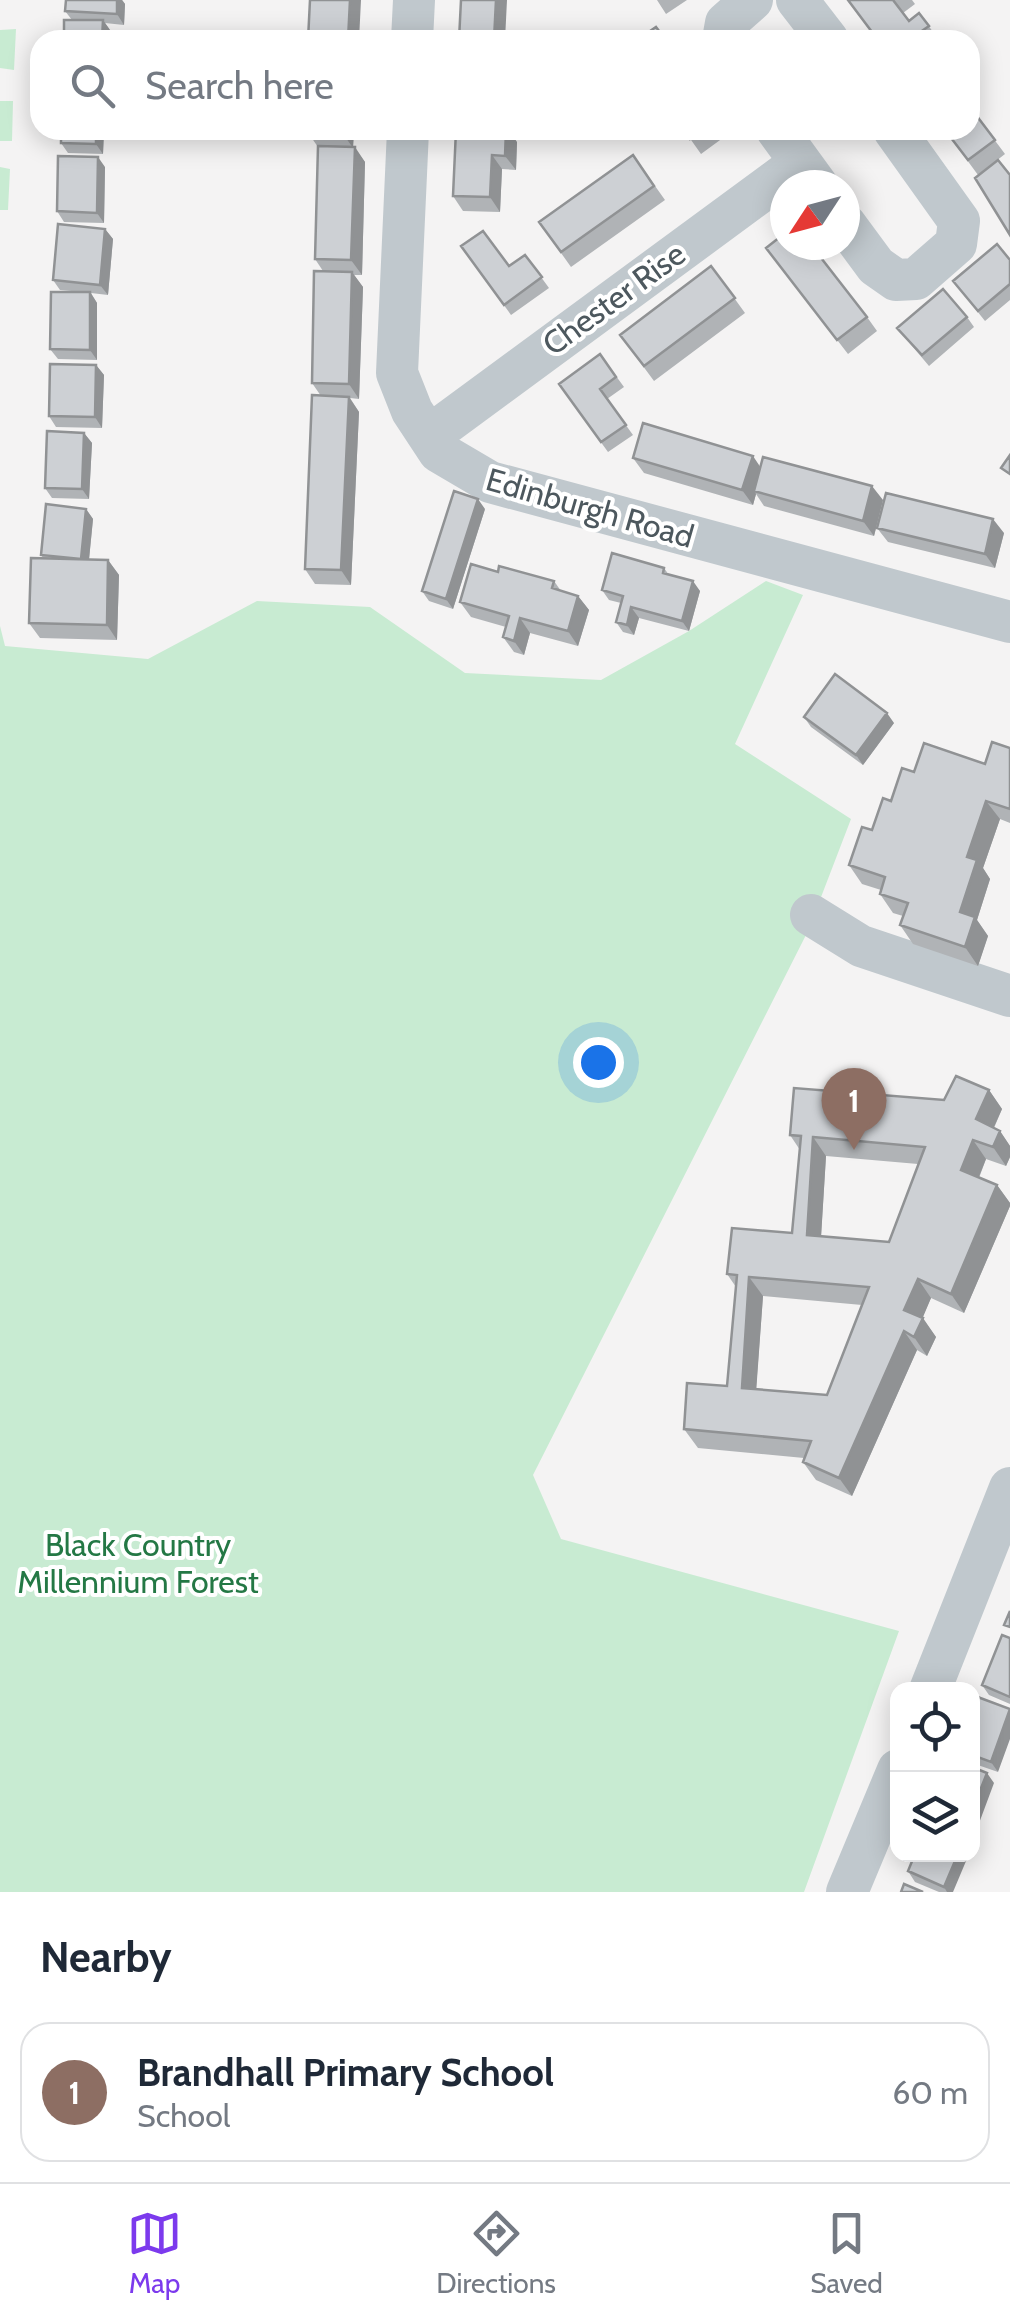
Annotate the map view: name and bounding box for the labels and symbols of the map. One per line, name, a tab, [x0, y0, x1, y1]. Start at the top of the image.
north arrow	[770, 170, 860, 260]
street label: Chester Rise	[535, 234, 693, 363]
street label: Edinburgh Road	[482, 459, 698, 556]
your location	[573, 1037, 624, 1088]
pin: 1	[822, 1068, 886, 1150]
park label: Black Country Millennium Forest	[17, 1525, 259, 1601]

